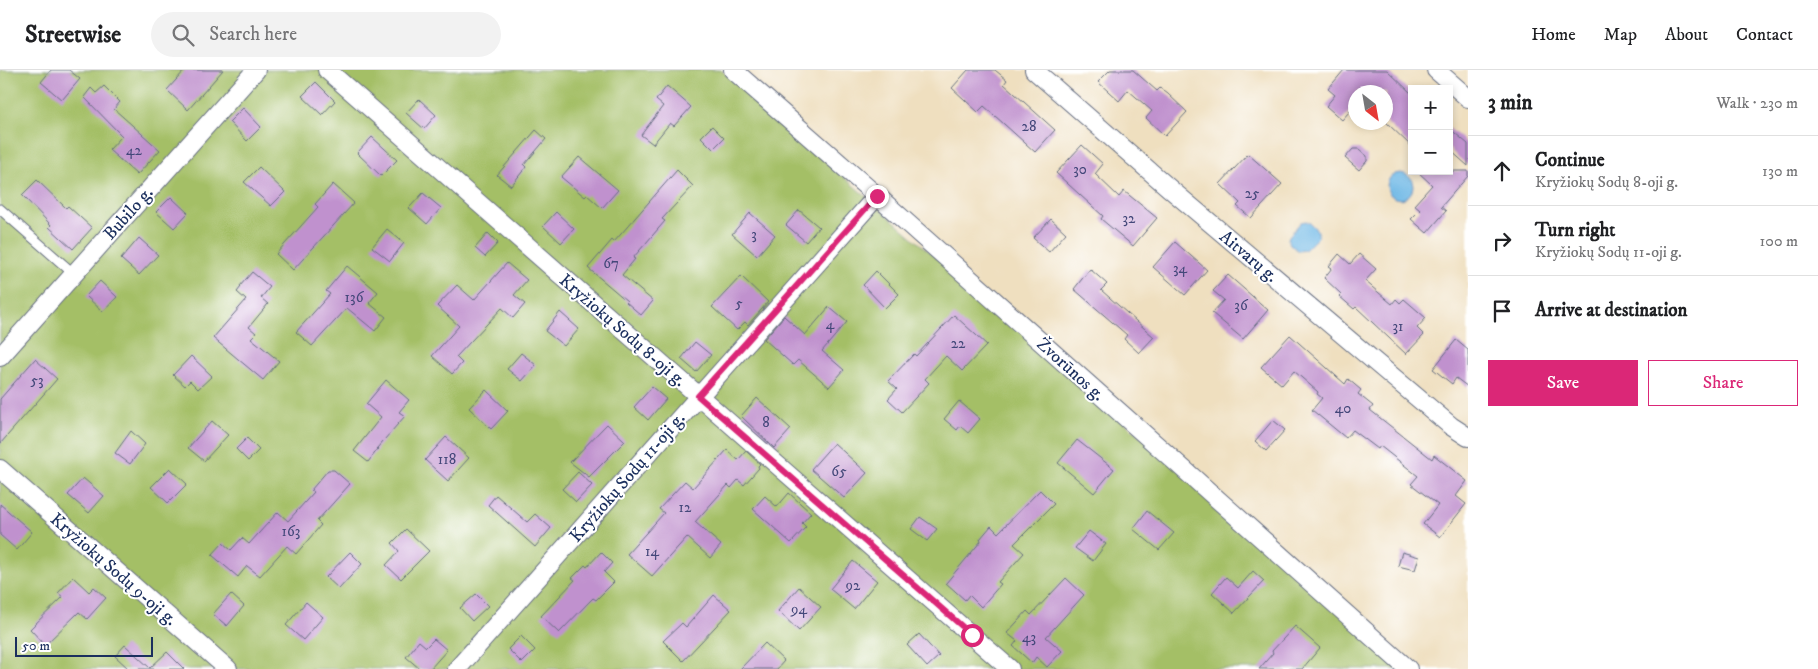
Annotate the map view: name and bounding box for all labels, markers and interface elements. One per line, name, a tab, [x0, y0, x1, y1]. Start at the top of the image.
search box	[151, 12, 501, 57]
text: Streetwise	[25, 20, 121, 50]
icon: search	[169, 21, 197, 49]
text: Search here	[209, 23, 297, 46]
text: Home	[1531, 24, 1576, 46]
text: Map	[1604, 24, 1637, 46]
text: About	[1665, 24, 1708, 46]
text: Contact	[1736, 24, 1793, 46]
north arrow	[1348, 85, 1393, 130]
map controls	[1408, 85, 1453, 175]
button: +	[1408, 85, 1453, 130]
text: 3 min	[1488, 90, 1533, 116]
text: Walk · 230 m	[1716, 93, 1798, 113]
house number: 28	[1022, 117, 1036, 136]
button: −	[1408, 130, 1453, 175]
house number: 42	[126, 141, 143, 160]
text: Continue	[1535, 149, 1605, 172]
icon: ahead	[1488, 157, 1516, 185]
house number: 30	[1073, 160, 1087, 179]
text: 130 m	[1762, 161, 1798, 181]
text: Kryžiokų Sodų 8-oji g.	[1535, 172, 1678, 192]
street label: Bubilo g.	[99, 182, 158, 245]
house number: 25	[1245, 184, 1260, 203]
route end	[866, 185, 889, 208]
house number: 32	[1123, 209, 1136, 228]
text: Turn right	[1535, 219, 1615, 242]
house number: 3	[751, 225, 757, 244]
street label: Aitvarų g.	[1215, 226, 1282, 288]
icon: right	[1488, 227, 1516, 255]
text: 100 m	[1760, 231, 1798, 251]
text: Kryžiokų Sodų 11-oji g.	[1535, 242, 1682, 262]
house number: 67	[603, 254, 619, 273]
house number: 34	[1173, 259, 1187, 278]
street label: Kryžiokų Sodų 8-oji g.	[554, 270, 690, 392]
house number: 136	[345, 288, 365, 307]
house number: 5	[735, 294, 743, 313]
house number: 36	[1234, 296, 1249, 315]
icon: arrive	[1488, 297, 1516, 325]
text: Arrive at destination	[1535, 299, 1687, 322]
house number: 4	[826, 315, 835, 334]
house number: 31	[1392, 317, 1404, 336]
street label: Žvorūnos g.	[1032, 333, 1110, 406]
house number: 22	[951, 334, 966, 353]
button: Save	[1488, 360, 1638, 406]
button: Share	[1648, 360, 1798, 406]
house number: 53	[30, 371, 44, 390]
house number: 40	[1335, 399, 1351, 418]
street label: Kryžiokų Sodų 11-oji g.	[565, 408, 690, 547]
house number: 8	[762, 413, 770, 432]
house number: 118	[438, 450, 456, 469]
house number: 65	[831, 462, 847, 481]
house number: 12	[679, 498, 692, 517]
street label: Kryžiokų Sodų 9-oji g.	[45, 509, 181, 631]
house number: 163	[282, 522, 300, 541]
house number: 14	[645, 542, 659, 561]
house number: 92	[845, 576, 861, 595]
house number: 94	[790, 600, 807, 619]
route start	[961, 624, 984, 647]
house number: 43	[1022, 628, 1036, 647]
scale bar	[15, 634, 152, 657]
text: 50 m	[22, 637, 50, 655]

